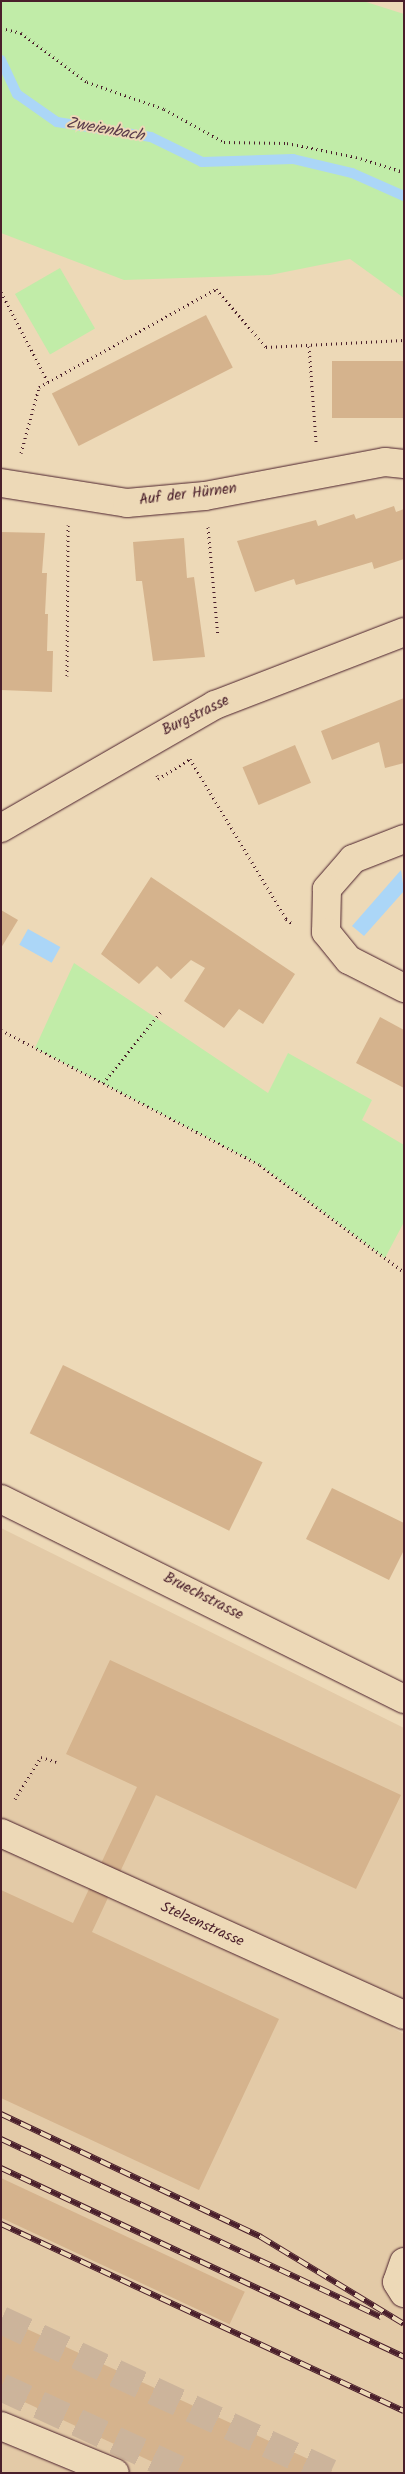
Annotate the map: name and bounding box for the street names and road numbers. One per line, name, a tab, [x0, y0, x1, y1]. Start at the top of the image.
street label: Auf der Hürnen	[138, 480, 238, 510]
street label: Burgstrasse	[159, 692, 233, 740]
street label: Bruechstrasse	[160, 1569, 246, 1625]
street label: Stelzenstrasse	[158, 1899, 246, 1951]

